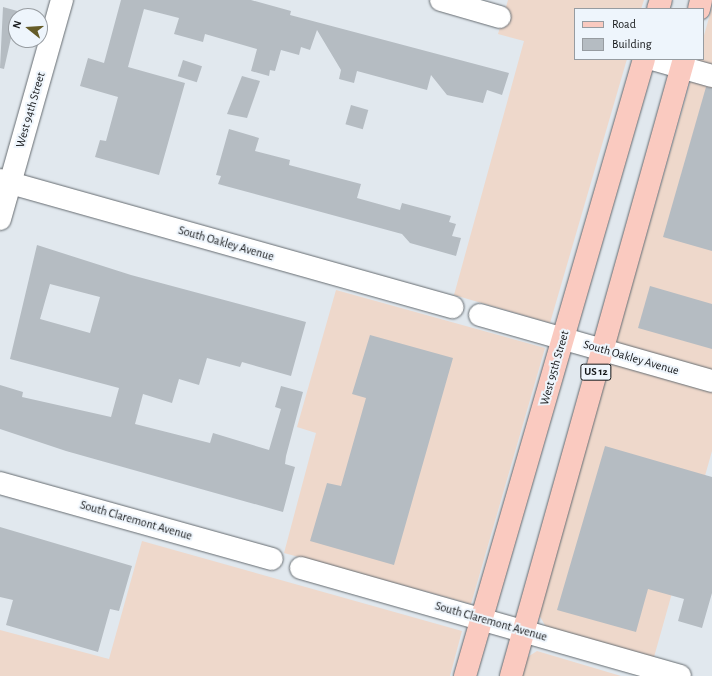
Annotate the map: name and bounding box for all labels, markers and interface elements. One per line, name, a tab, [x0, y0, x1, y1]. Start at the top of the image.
north arrow	[8, 8, 48, 48]
legend	[574, 8, 704, 60]
text: Road	[612, 18, 636, 30]
text: N	[11, 19, 23, 30]
text: Building	[612, 38, 652, 50]
street label: West 94th Street	[13, 71, 49, 149]
street label: South Oakley Avenue	[177, 223, 275, 265]
street label: West 95th Street	[537, 329, 573, 407]
street label: South Oakley Avenue	[582, 337, 680, 379]
road number: US 12	[580, 363, 612, 381]
street label: South Claremont Avenue	[78, 498, 194, 544]
street label: South Claremont Avenue	[433, 599, 549, 645]

